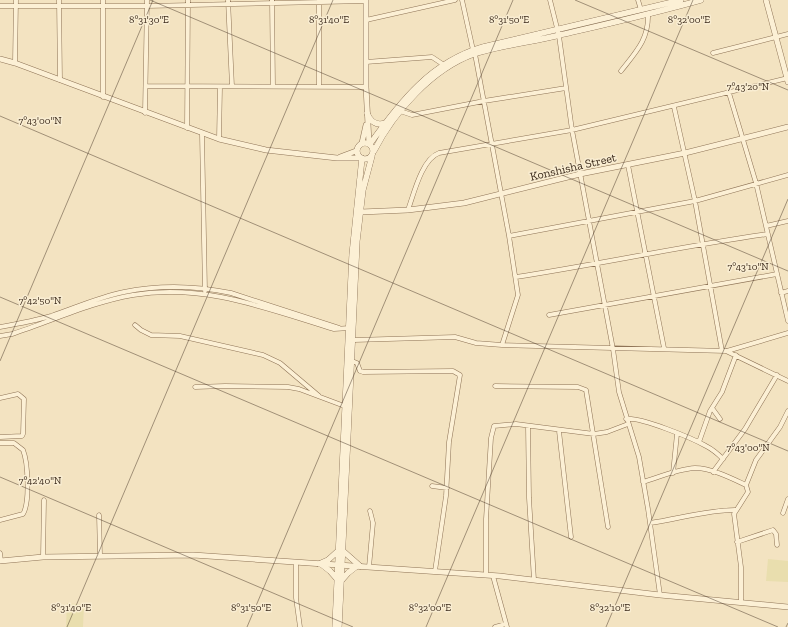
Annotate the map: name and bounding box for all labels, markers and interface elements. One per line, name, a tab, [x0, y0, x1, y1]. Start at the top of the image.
text: 8°31'30"E	[129, 14, 169, 26]
text: 8°31'40"E	[309, 14, 349, 26]
text: 8°31'50"E	[489, 14, 529, 26]
text: 8°32'00"E	[668, 14, 710, 26]
text: 7°43'20"N	[727, 81, 770, 93]
text: 7°43'00"N	[18, 115, 62, 127]
street label: Konshisha Street	[529, 150, 618, 184]
text: 7°43'10"N	[727, 261, 769, 273]
text: 7°42'50"N	[19, 295, 62, 307]
text: 7°43'00"N	[726, 442, 770, 454]
text: 7°42'40"N	[19, 475, 62, 487]
text: 8°31'40"E	[51, 602, 91, 614]
text: 8°31'50"E	[231, 602, 271, 614]
text: 8°32'00"E	[409, 602, 451, 614]
text: 8°32'10"E	[590, 602, 630, 614]

